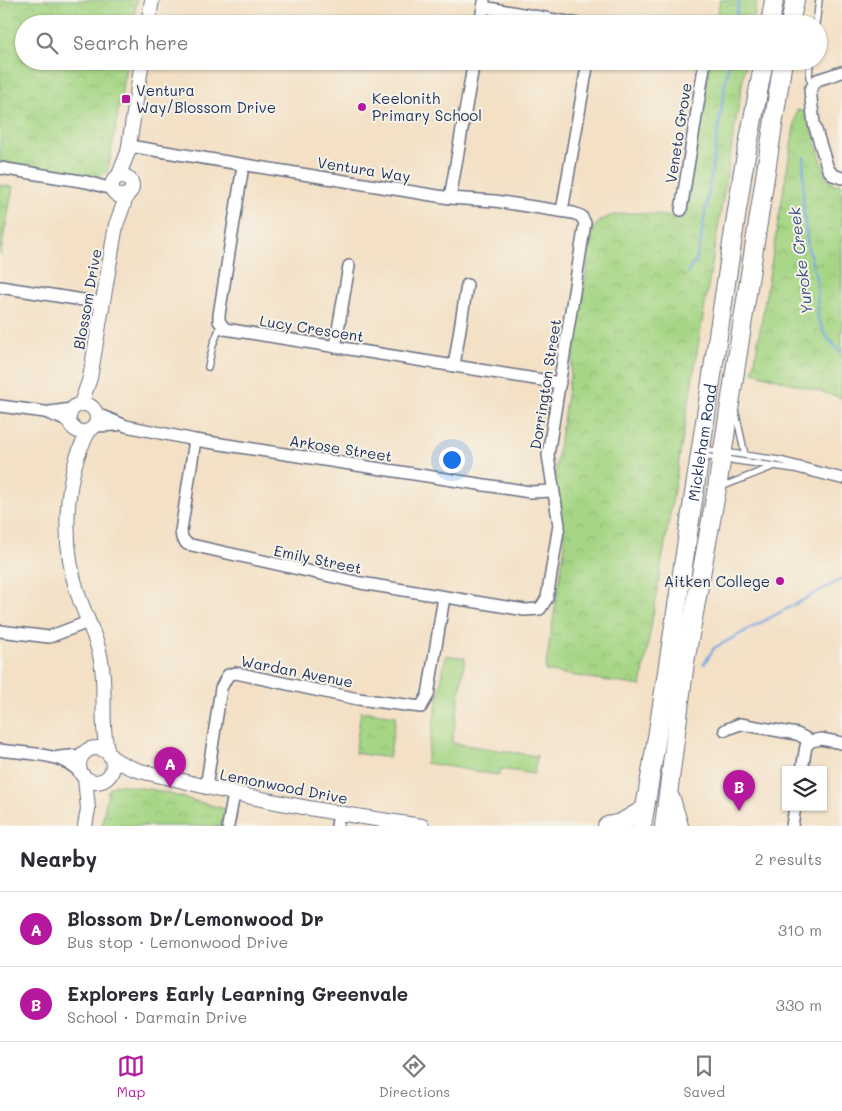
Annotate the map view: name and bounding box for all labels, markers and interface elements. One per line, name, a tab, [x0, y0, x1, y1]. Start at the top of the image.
search box	[15, 15, 827, 70]
icon: search	[33, 29, 61, 57]
text: Search here	[73, 30, 189, 55]
place label: Ventura Way/Blossom Drive	[136, 80, 276, 117]
street label: Veneto Grove	[660, 81, 696, 185]
place label: Keelonith Primary School	[372, 88, 482, 125]
marker: Ventura Way/Blossom Drive	[120, 93, 132, 105]
marker: Keelonith Primary School	[356, 101, 368, 113]
street label: Ventura Way	[316, 152, 412, 186]
water label: Yuroke Creek	[783, 206, 817, 316]
street label: Blossom Drive	[68, 247, 106, 351]
street label: Lucy Crescent	[258, 310, 366, 346]
street label: Dorrington Street	[525, 317, 565, 451]
street label: Mickleham Road	[683, 383, 721, 503]
street label: Arkose Street	[288, 430, 394, 466]
your location	[439, 447, 465, 473]
street label: Emily Street	[272, 540, 364, 578]
place label: Aitken College	[664, 571, 770, 591]
marker: Aitken College	[774, 575, 786, 587]
street label: Wardan Avenue	[239, 650, 355, 692]
pin: A	[154, 747, 186, 788]
street label: Lemonwood Drive	[218, 764, 350, 808]
map controls	[782, 766, 827, 811]
button: layers	[782, 766, 827, 811]
pin: B	[723, 770, 755, 811]
text: Nearby	[20, 845, 97, 872]
text: 2 results	[755, 848, 822, 869]
text: Blossom Dr/Lemonwood Dr	[67, 906, 324, 931]
text: A	[30, 919, 42, 940]
text: 310 m	[778, 919, 822, 940]
text: Bus stop · Lemonwood Drive	[67, 931, 288, 952]
text: Explorers Early Learning Greenvale	[67, 981, 408, 1006]
text: B	[31, 994, 41, 1015]
text: 330 m	[776, 994, 822, 1015]
text: School · Darmain Drive	[67, 1006, 248, 1027]
tab: Map	[117, 1052, 145, 1101]
tab: Directions	[379, 1052, 450, 1101]
tab: Saved	[684, 1052, 725, 1101]

